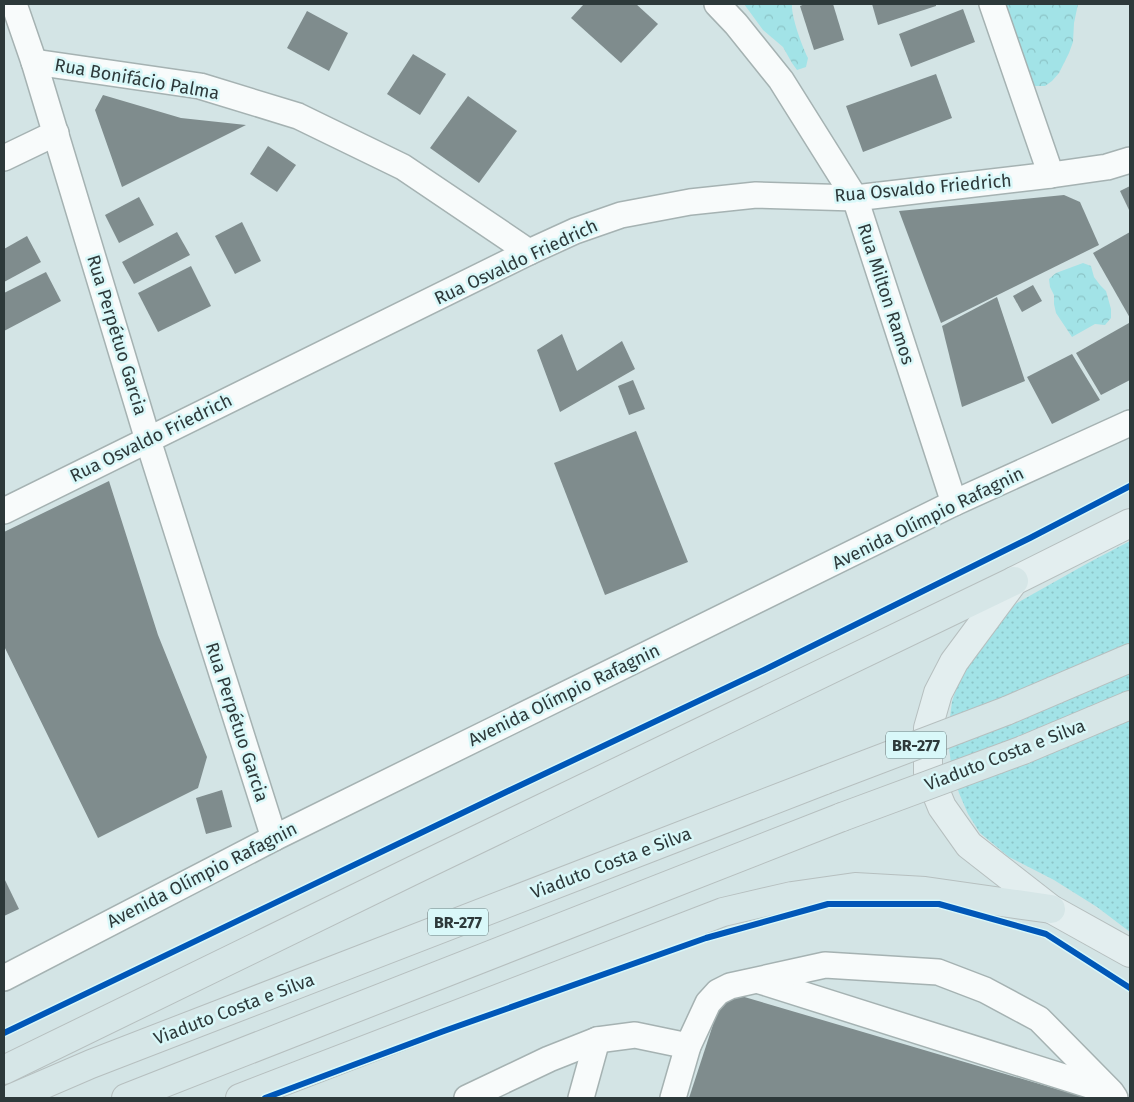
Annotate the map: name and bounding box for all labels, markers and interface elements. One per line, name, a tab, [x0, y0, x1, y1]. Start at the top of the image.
street label: Rua Bonifácio Palma	[53, 54, 221, 104]
street label: Rua Osvaldo Friedrich	[833, 169, 1013, 207]
street label: Rua Osvaldo Friedrich	[431, 214, 601, 310]
street label: Rua Milton Ramos	[853, 221, 919, 367]
street label: Rua Perpétuo Garcia	[82, 252, 152, 418]
street label: Rua Osvaldo Friedrich	[66, 389, 236, 487]
street label: Avenida Olímpio Rafagnin	[829, 462, 1027, 574]
street label: Rua Perpétuo Garcia	[201, 639, 273, 805]
street label: Avenida Olímpio Rafagnin	[465, 639, 663, 751]
street label: Viaduto Costa e Silva	[922, 714, 1088, 796]
road number: BR-277	[886, 732, 946, 758]
street label: Avenida Olímpio Rafagnin	[103, 817, 301, 933]
street label: Viaduto Costa e Silva	[528, 822, 694, 904]
road number: BR-277	[428, 909, 488, 936]
street label: Viaduto Costa e Silva	[151, 968, 317, 1050]

